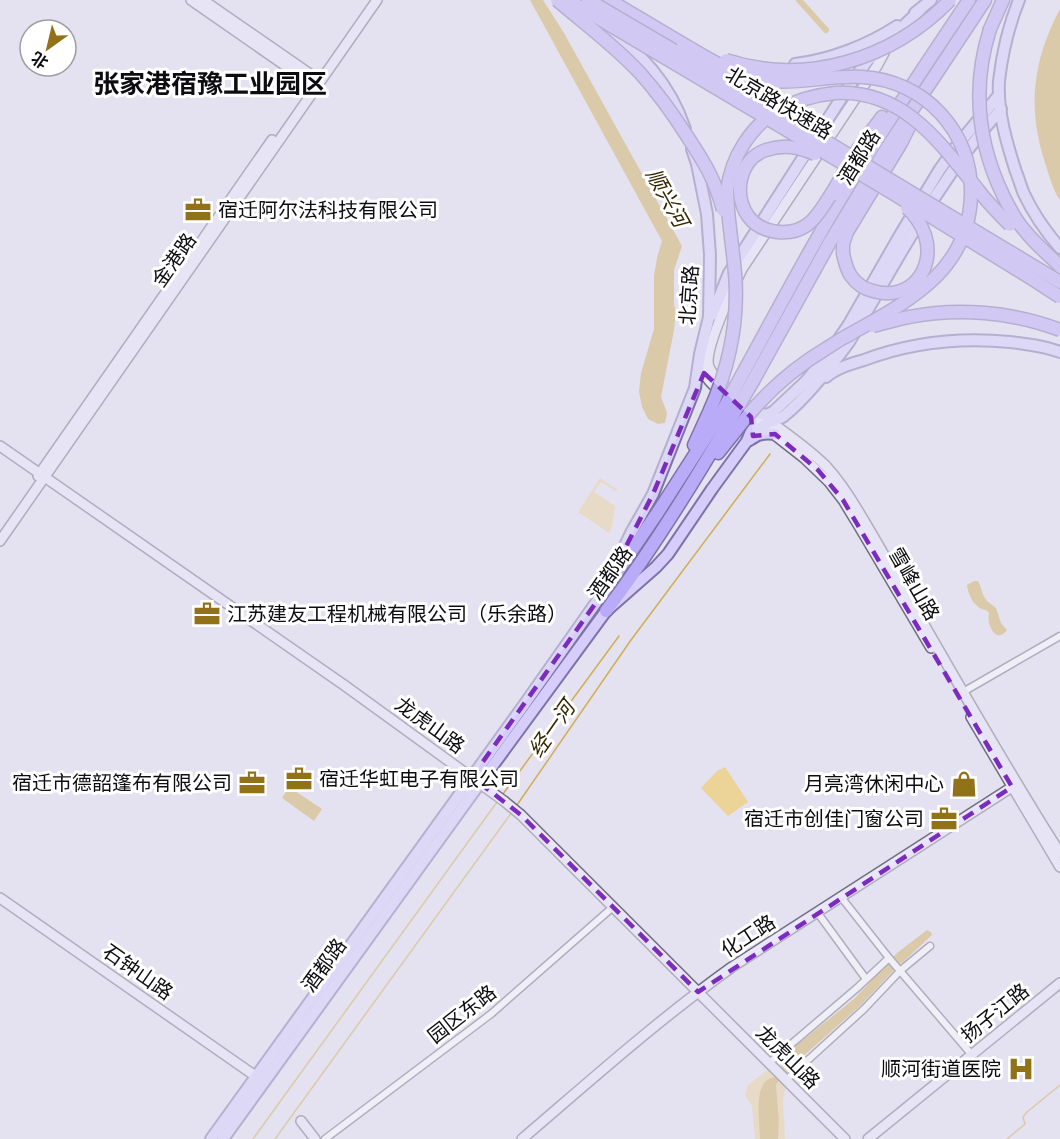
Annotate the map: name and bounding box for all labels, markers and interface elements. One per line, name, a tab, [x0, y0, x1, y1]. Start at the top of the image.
north arrow	[18, 18, 78, 78]
text: 北	[28, 48, 52, 72]
street label: 北京路快速路	[721, 63, 836, 144]
district label: 张家港宿豫工业园区	[93, 69, 327, 100]
street label: 酒都路	[834, 126, 885, 189]
water label: 顺兴河	[641, 165, 695, 235]
office icon: 宿迁阿尔法科技有限公司	[183, 195, 213, 225]
place label: 宿迁阿尔法科技有限公司	[218, 199, 438, 222]
street label: 金港路	[148, 229, 201, 291]
street label: 北京路	[676, 264, 703, 326]
street label: 酒都路	[584, 542, 637, 604]
street label: 雪峰山路	[884, 544, 944, 625]
office icon: 江苏建友工程机械有限公司（乐余路）	[192, 599, 222, 629]
place label: 江苏建友工程机械有限公司（乐余路）	[227, 603, 567, 626]
street label: 龙虎山路	[391, 693, 469, 758]
water label: 经一河	[524, 693, 582, 762]
office icon: 宿迁华虹电子有限公司	[284, 764, 314, 794]
office icon: 宿迁市德韶篷布有限公司	[237, 768, 267, 798]
place label: 宿迁华虹电子有限公司	[319, 768, 519, 791]
shop icon: 月亮湾休闲中心	[949, 769, 979, 799]
place label: 宿迁市德韶篷布有限公司	[12, 772, 232, 795]
place label: 月亮湾休闲中心	[804, 773, 944, 796]
office icon: 宿迁市创佳门窗公司	[929, 804, 959, 834]
place label: 宿迁市创佳门窗公司	[744, 808, 924, 831]
street label: 化工路	[717, 910, 780, 962]
street label: 酒都路	[297, 934, 351, 996]
street label: 石钟山路	[98, 940, 177, 1005]
street label: 扬子江路	[957, 979, 1034, 1047]
street label: 园区东路	[424, 981, 501, 1048]
street label: 龙虎山路	[751, 1021, 824, 1094]
hospital icon: 顺河街道医院	[1006, 1054, 1036, 1084]
place label: 顺河街道医院	[881, 1058, 1001, 1081]

